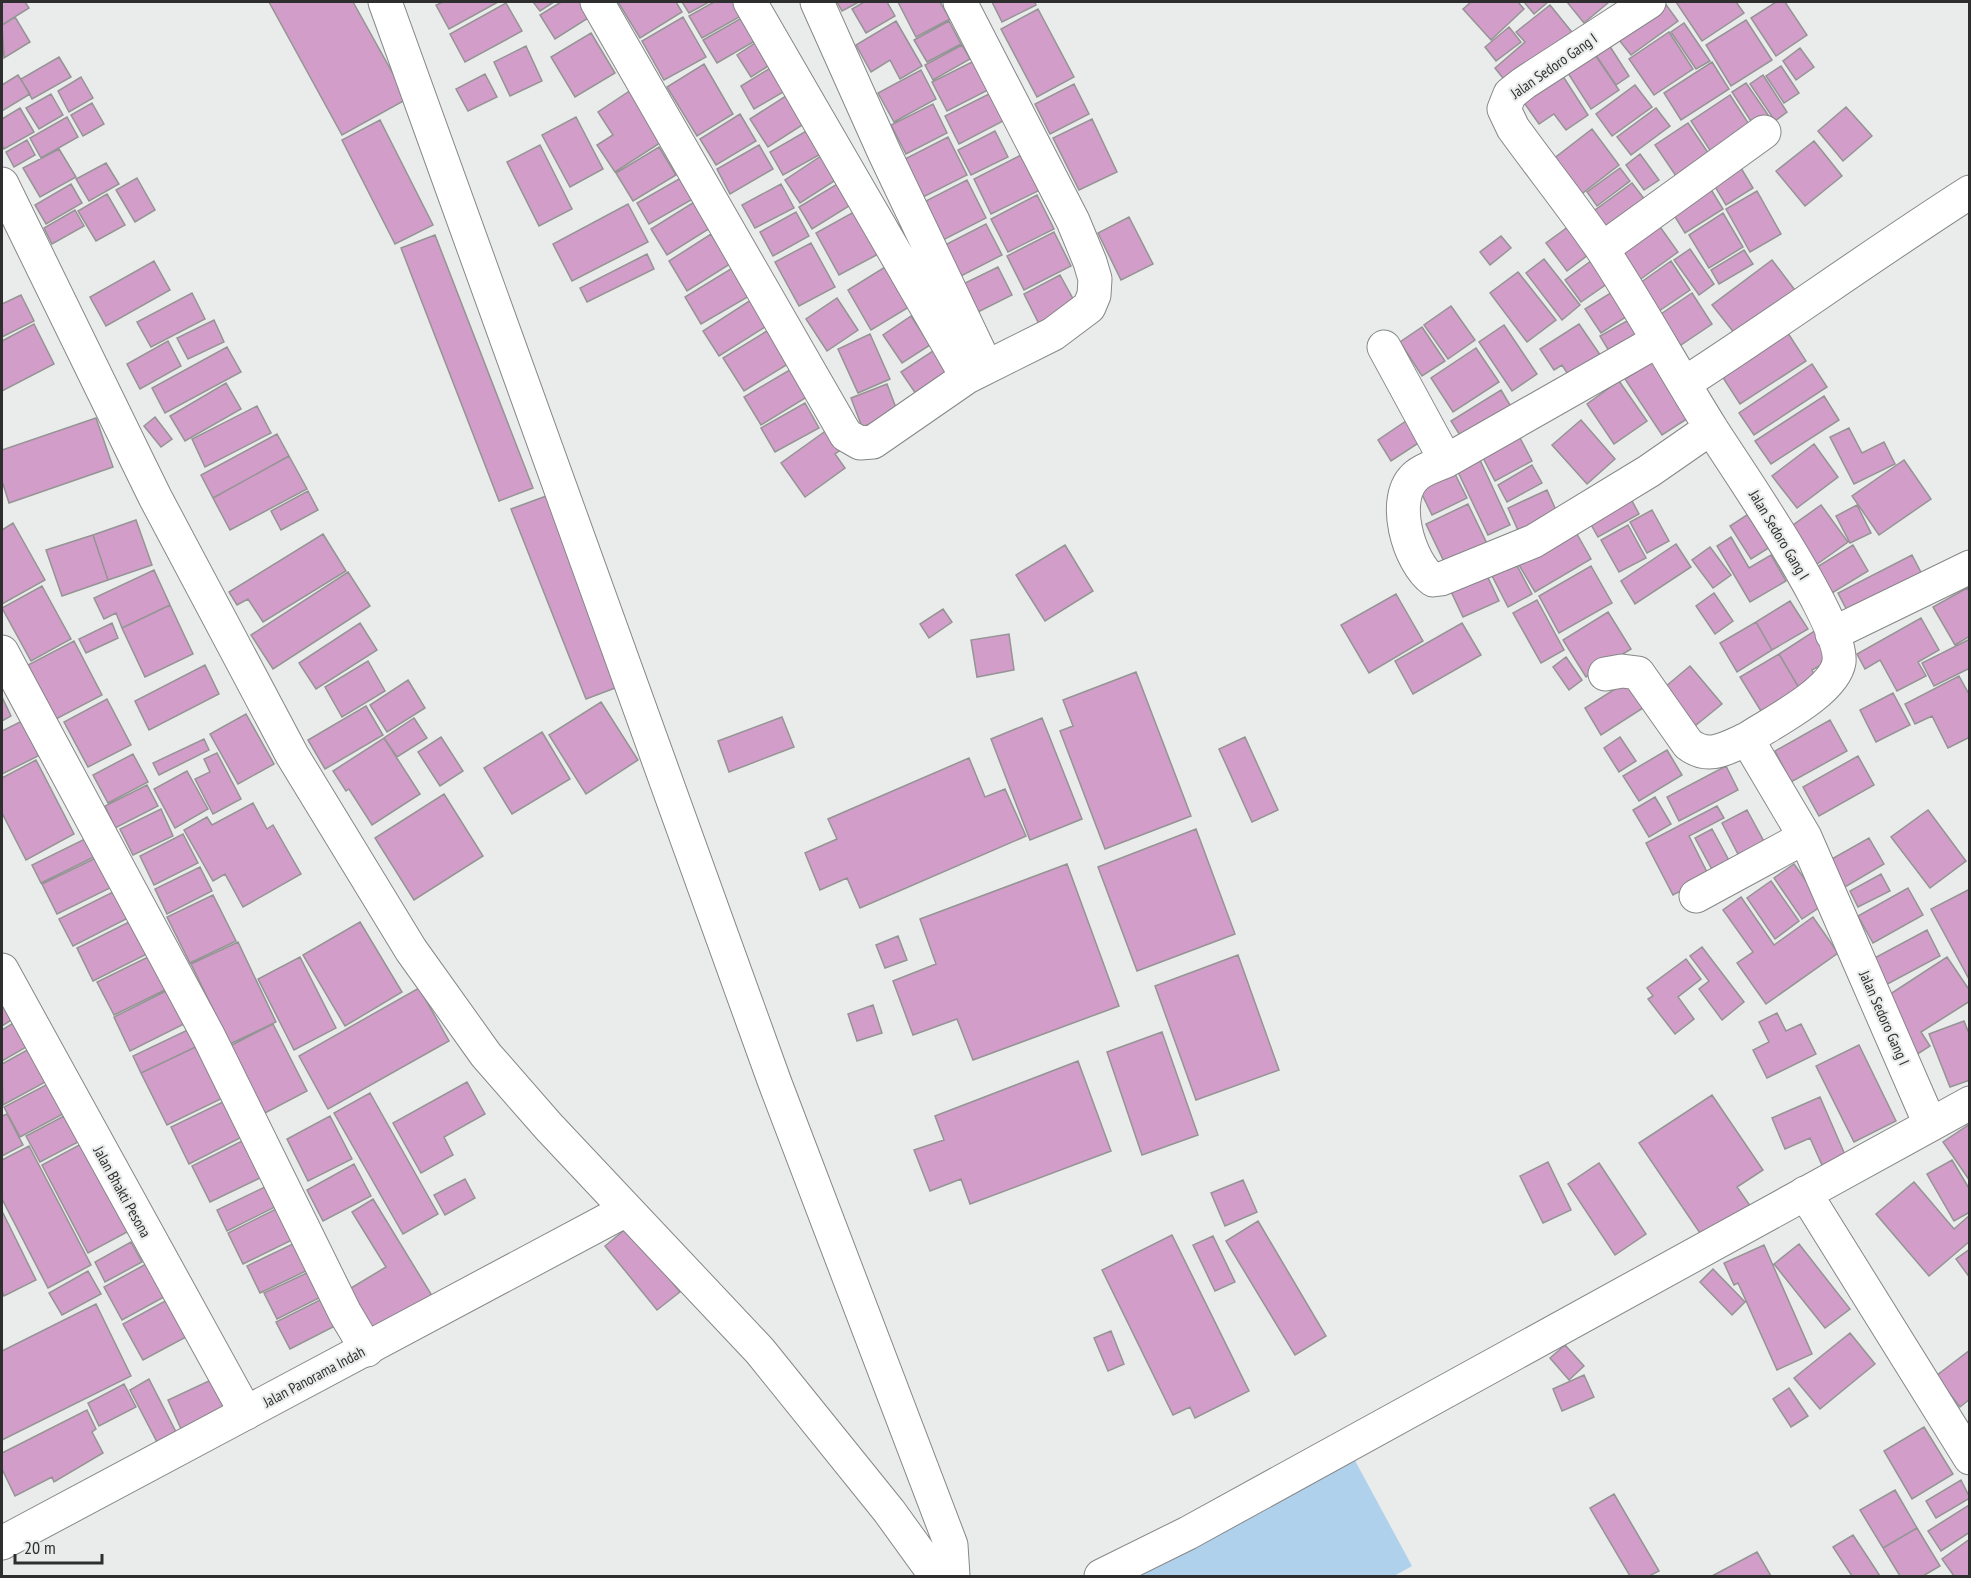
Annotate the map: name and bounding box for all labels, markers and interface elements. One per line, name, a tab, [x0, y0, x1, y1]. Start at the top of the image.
street label: Jalan Sedoro Gang I	[1506, 29, 1601, 103]
street label: Jalan Sedoro Gang I	[1745, 486, 1814, 583]
street label: Jalan Sedoro Gang I	[1855, 967, 1914, 1068]
street label: Jalan Bhakti Pesona	[89, 1142, 155, 1241]
street label: Jalan Panorama Indah	[259, 1342, 368, 1412]
scale bar	[15, 1527, 102, 1565]
text: 20 m	[24, 1536, 56, 1559]

